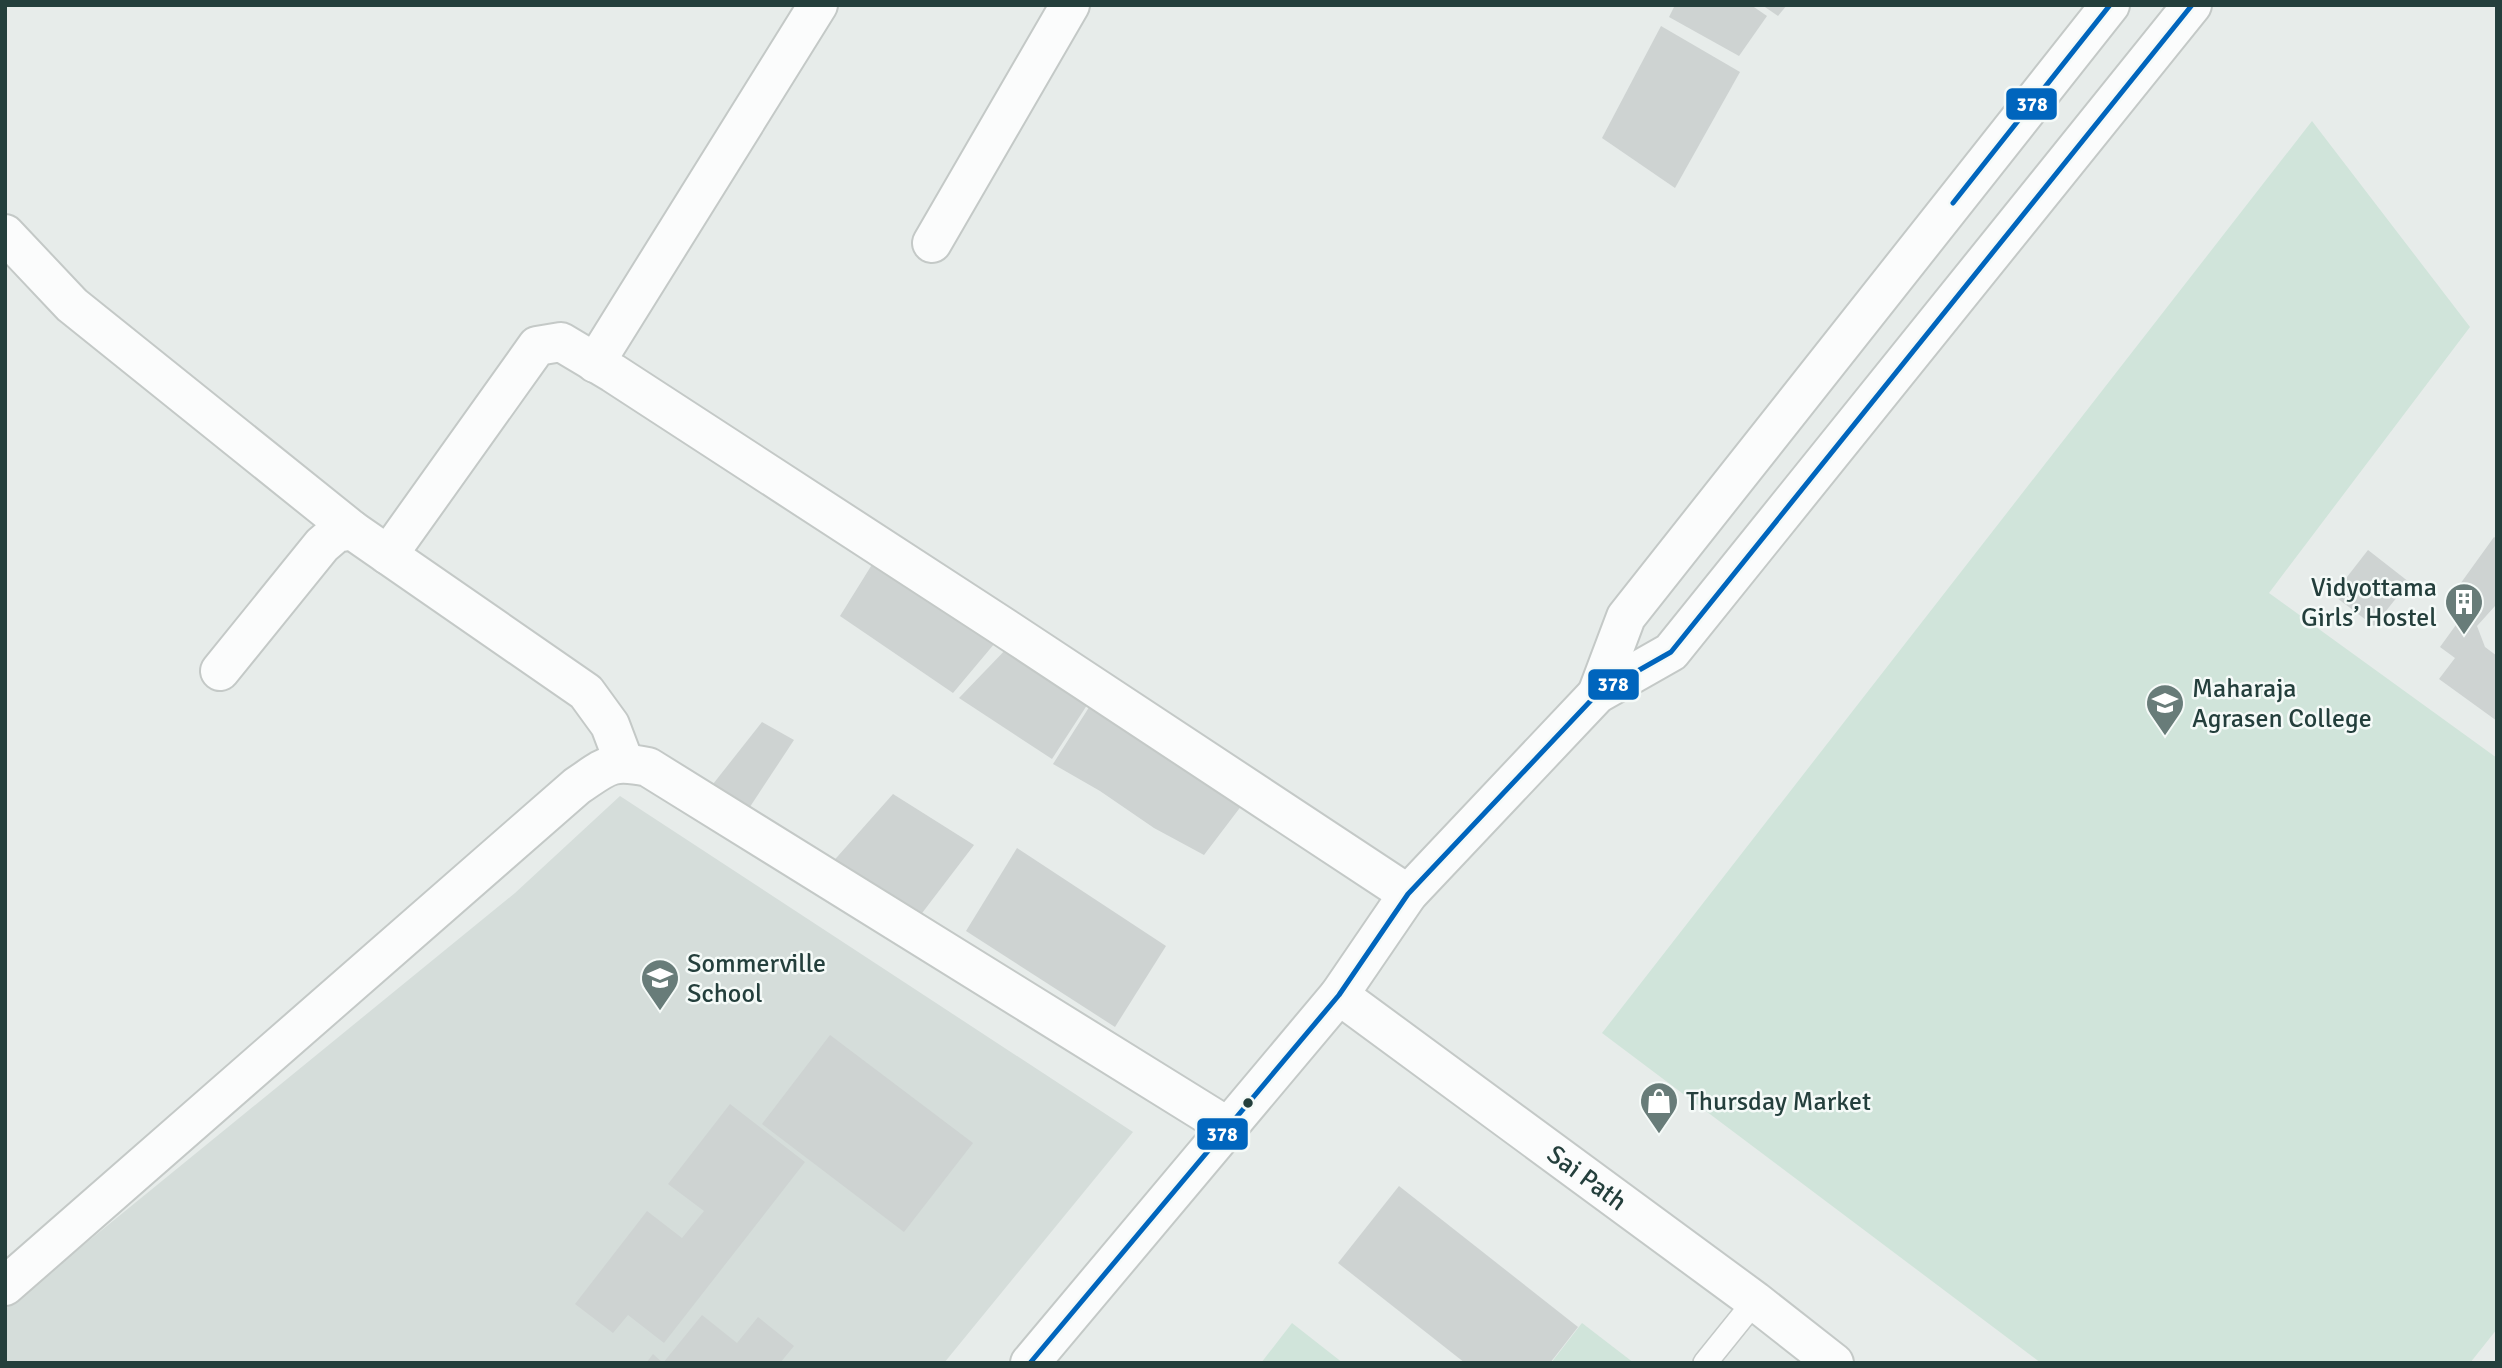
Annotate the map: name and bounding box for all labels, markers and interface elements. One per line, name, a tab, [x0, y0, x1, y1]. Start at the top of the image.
line badge: 378	[2005, 87, 2058, 121]
text: 378	[2017, 93, 2047, 117]
place label: Vidyottama Girls’ Hostel	[2301, 572, 2437, 634]
building icon: Vidyottama Girls’ Hostel	[2443, 581, 2485, 636]
line badge: 378	[1587, 668, 1640, 701]
text: 378	[1598, 673, 1628, 697]
place label: Maharaja Agrasen College	[2192, 673, 2372, 735]
school or university icon: Maharaja Agrasen College	[2144, 682, 2186, 737]
place label: Sommerville School	[687, 948, 826, 1010]
school or university icon: Sommerville School	[639, 957, 681, 1012]
shop icon: Thursday Market	[1638, 1080, 1680, 1135]
place label: Thursday Market	[1686, 1086, 1871, 1118]
unlabelled marker	[1241, 1096, 1255, 1110]
line badge: 378	[1196, 1117, 1249, 1151]
text: 378	[1207, 1123, 1237, 1147]
street label: Sai Path	[1540, 1139, 1633, 1218]

